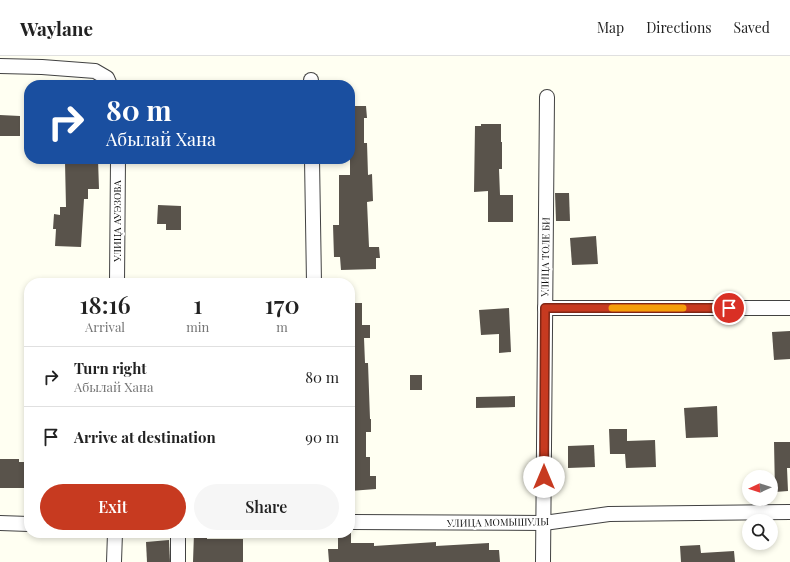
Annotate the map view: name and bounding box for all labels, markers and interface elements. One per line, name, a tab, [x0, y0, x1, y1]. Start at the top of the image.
text: Waylane	[20, 15, 93, 41]
text: Map	[597, 18, 624, 37]
text: Directions	[646, 18, 712, 37]
text: Saved	[734, 18, 770, 37]
text: 80 m	[106, 91, 172, 128]
icon: right	[40, 96, 92, 148]
text: Абылай Хана	[106, 127, 216, 151]
street label: УЛИЦА АУЭЗОВА	[110, 180, 124, 263]
street label: УЛИЦА ТОЛЕ БИ	[537, 217, 553, 298]
text: 18:16	[79, 288, 131, 320]
text: 1	[193, 288, 202, 320]
text: 170	[265, 288, 300, 320]
pin	[712, 291, 746, 325]
icon: arrive	[718, 297, 740, 319]
text: Arrival	[85, 318, 125, 335]
text: min	[186, 318, 209, 335]
text: m	[276, 318, 288, 335]
text: Turn right	[74, 358, 147, 378]
icon: right	[40, 366, 62, 388]
text: 80 m	[305, 367, 339, 387]
text: Абылай Хана	[74, 378, 153, 395]
icon: arrive	[40, 426, 62, 448]
text: Arrive at destination	[74, 427, 216, 447]
text: 90 m	[305, 427, 339, 447]
position arrow	[523, 456, 565, 498]
north arrow	[742, 470, 778, 506]
map controls	[742, 470, 778, 550]
button: Exit	[40, 484, 186, 530]
button: Share	[194, 484, 339, 530]
street label: УЛИЦА МОМЫШУЛЫ	[446, 514, 549, 530]
button: search	[742, 514, 778, 550]

